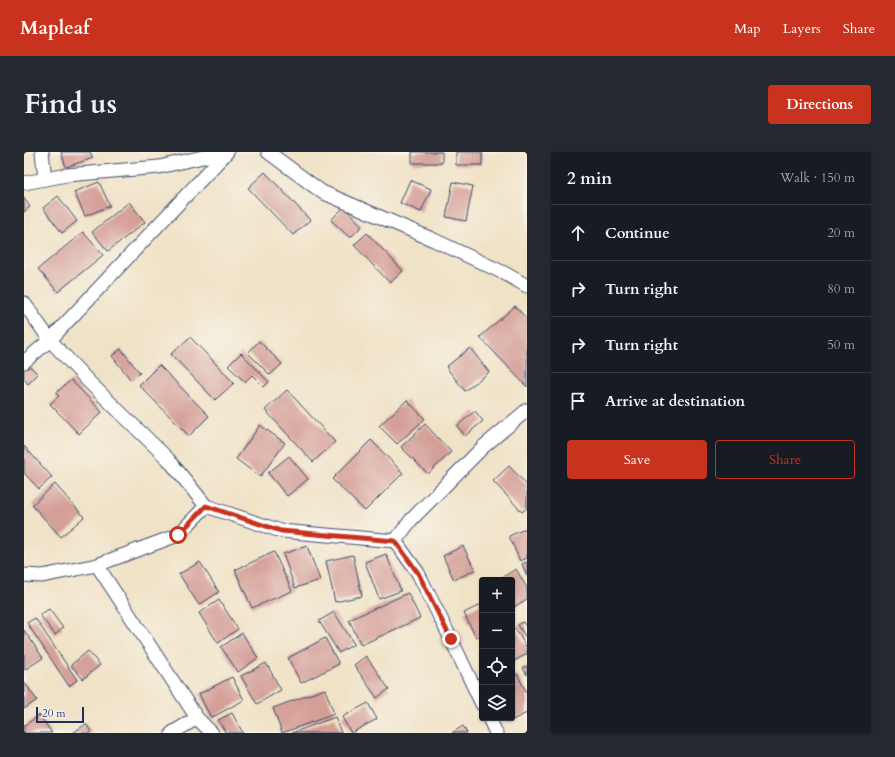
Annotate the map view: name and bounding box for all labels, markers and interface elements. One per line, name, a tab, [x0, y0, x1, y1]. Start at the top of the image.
text: Mapleaf	[20, 15, 90, 41]
text: Map	[734, 19, 761, 38]
text: Layers	[783, 19, 821, 38]
text: Share	[843, 19, 875, 38]
text: Find us	[24, 85, 117, 123]
button: Directions	[768, 85, 871, 124]
text: 2 min	[567, 167, 612, 190]
text: Walk · 150 m	[780, 169, 855, 187]
icon: ahead	[567, 222, 589, 244]
text: Continue	[605, 223, 670, 243]
text: 20 m	[827, 224, 855, 242]
icon: right	[567, 278, 589, 300]
text: Turn right	[605, 279, 678, 299]
text: 80 m	[827, 280, 855, 298]
icon: right	[567, 334, 589, 356]
text: Turn right	[605, 335, 678, 355]
text: 50 m	[827, 336, 855, 354]
icon: arrive	[567, 390, 589, 412]
text: Arrive at destination	[605, 391, 745, 411]
button: Save	[567, 440, 707, 479]
button: Share	[715, 440, 855, 479]
route start	[169, 526, 187, 544]
map controls	[479, 577, 515, 721]
button: +	[479, 577, 515, 613]
button: −	[479, 613, 515, 649]
route end	[442, 630, 460, 648]
button: locate	[479, 649, 515, 685]
button: layers	[479, 685, 515, 721]
scale bar	[36, 705, 84, 724]
text: 20 m	[42, 706, 66, 721]

